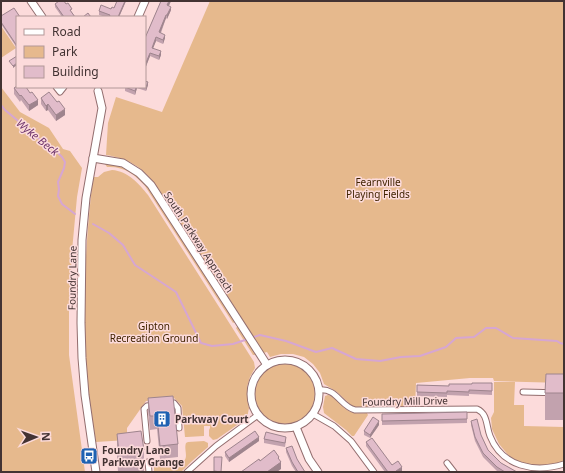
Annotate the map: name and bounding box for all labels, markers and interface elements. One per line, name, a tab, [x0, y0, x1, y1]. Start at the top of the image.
legend	[16, 16, 146, 88]
text: Road	[52, 23, 81, 40]
text: Park	[52, 43, 78, 60]
text: Building	[52, 63, 99, 80]
water label: Wyke Beck	[14, 115, 63, 159]
park label: Fearnville Playing Fields	[346, 175, 410, 201]
street label: South Parkway Approach	[161, 189, 237, 295]
street label: Foundry Lane	[64, 245, 80, 310]
park label: Gipton Recreation Ground	[110, 319, 198, 345]
street label: Foundry Mill Drive	[362, 393, 448, 409]
building icon: Parkway Court	[152, 409, 172, 429]
place label: Parkway Court	[175, 412, 249, 426]
north arrow	[16, 417, 56, 457]
text: N	[39, 432, 54, 441]
place label: Foundry Lane Parkway Grange	[102, 443, 184, 469]
bus stop icon: Foundry Lane Parkway Grange	[79, 446, 99, 466]

